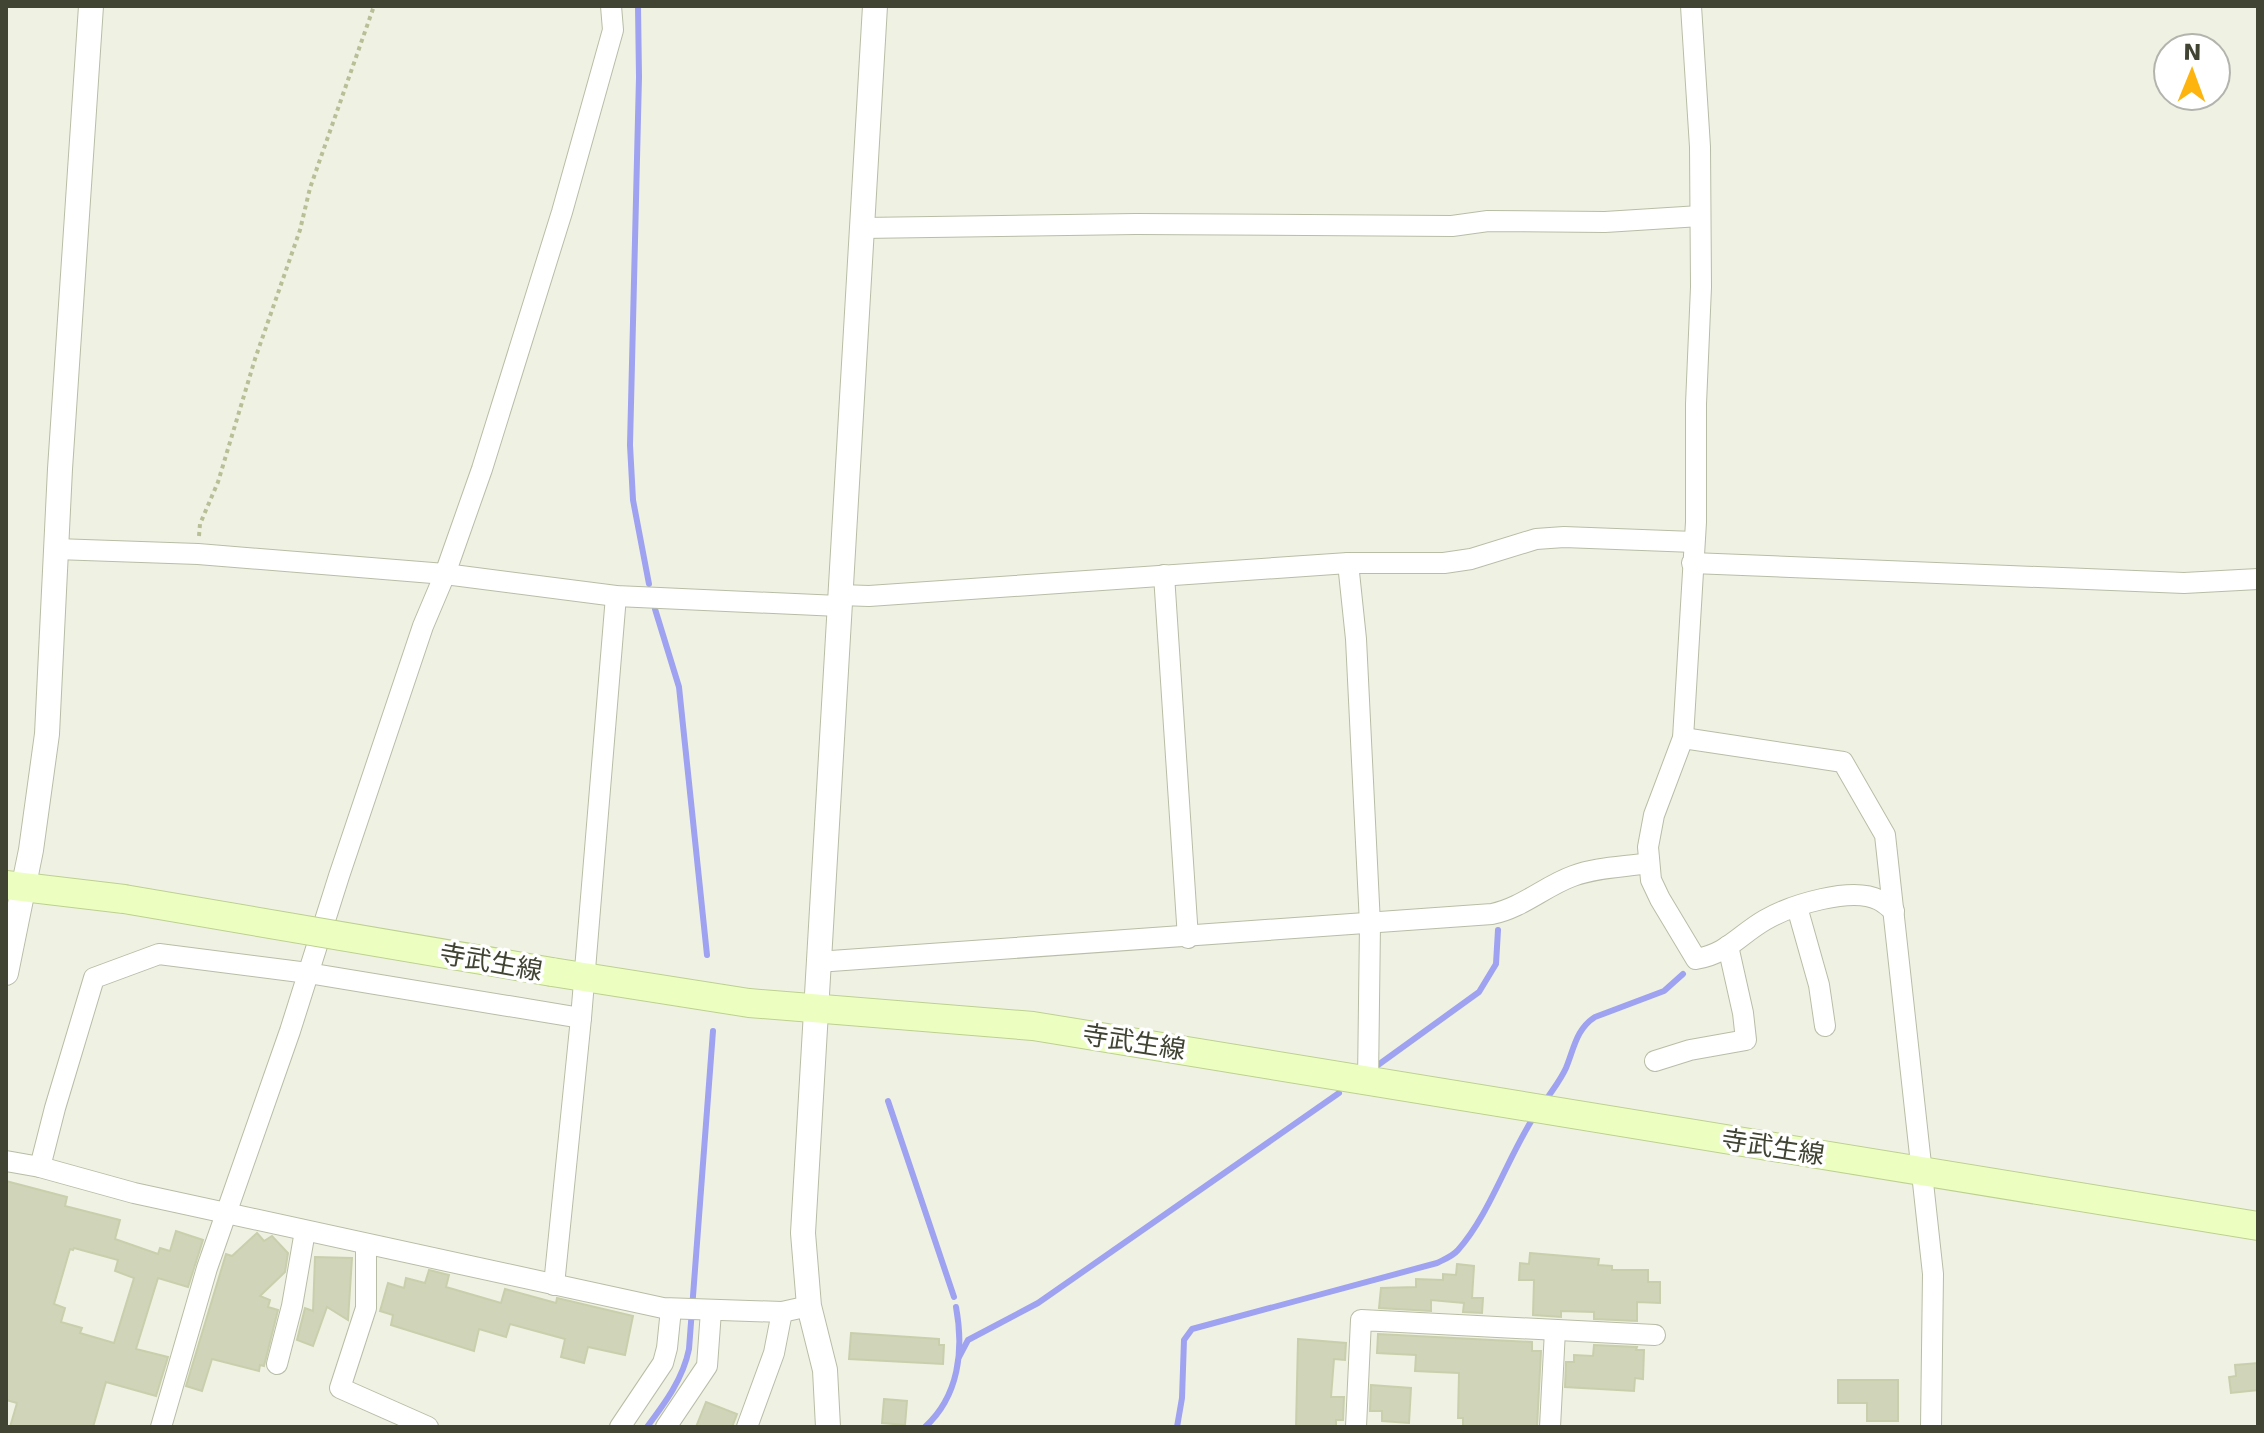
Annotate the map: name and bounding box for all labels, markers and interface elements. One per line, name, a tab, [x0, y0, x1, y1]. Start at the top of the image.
north arrow	[2152, 32, 2232, 112]
text: N	[2183, 40, 2202, 65]
street label: 寺武生線	[437, 938, 545, 986]
street label: 寺武生線	[1080, 1019, 1188, 1065]
street label: 寺武生線	[1719, 1124, 1827, 1170]

